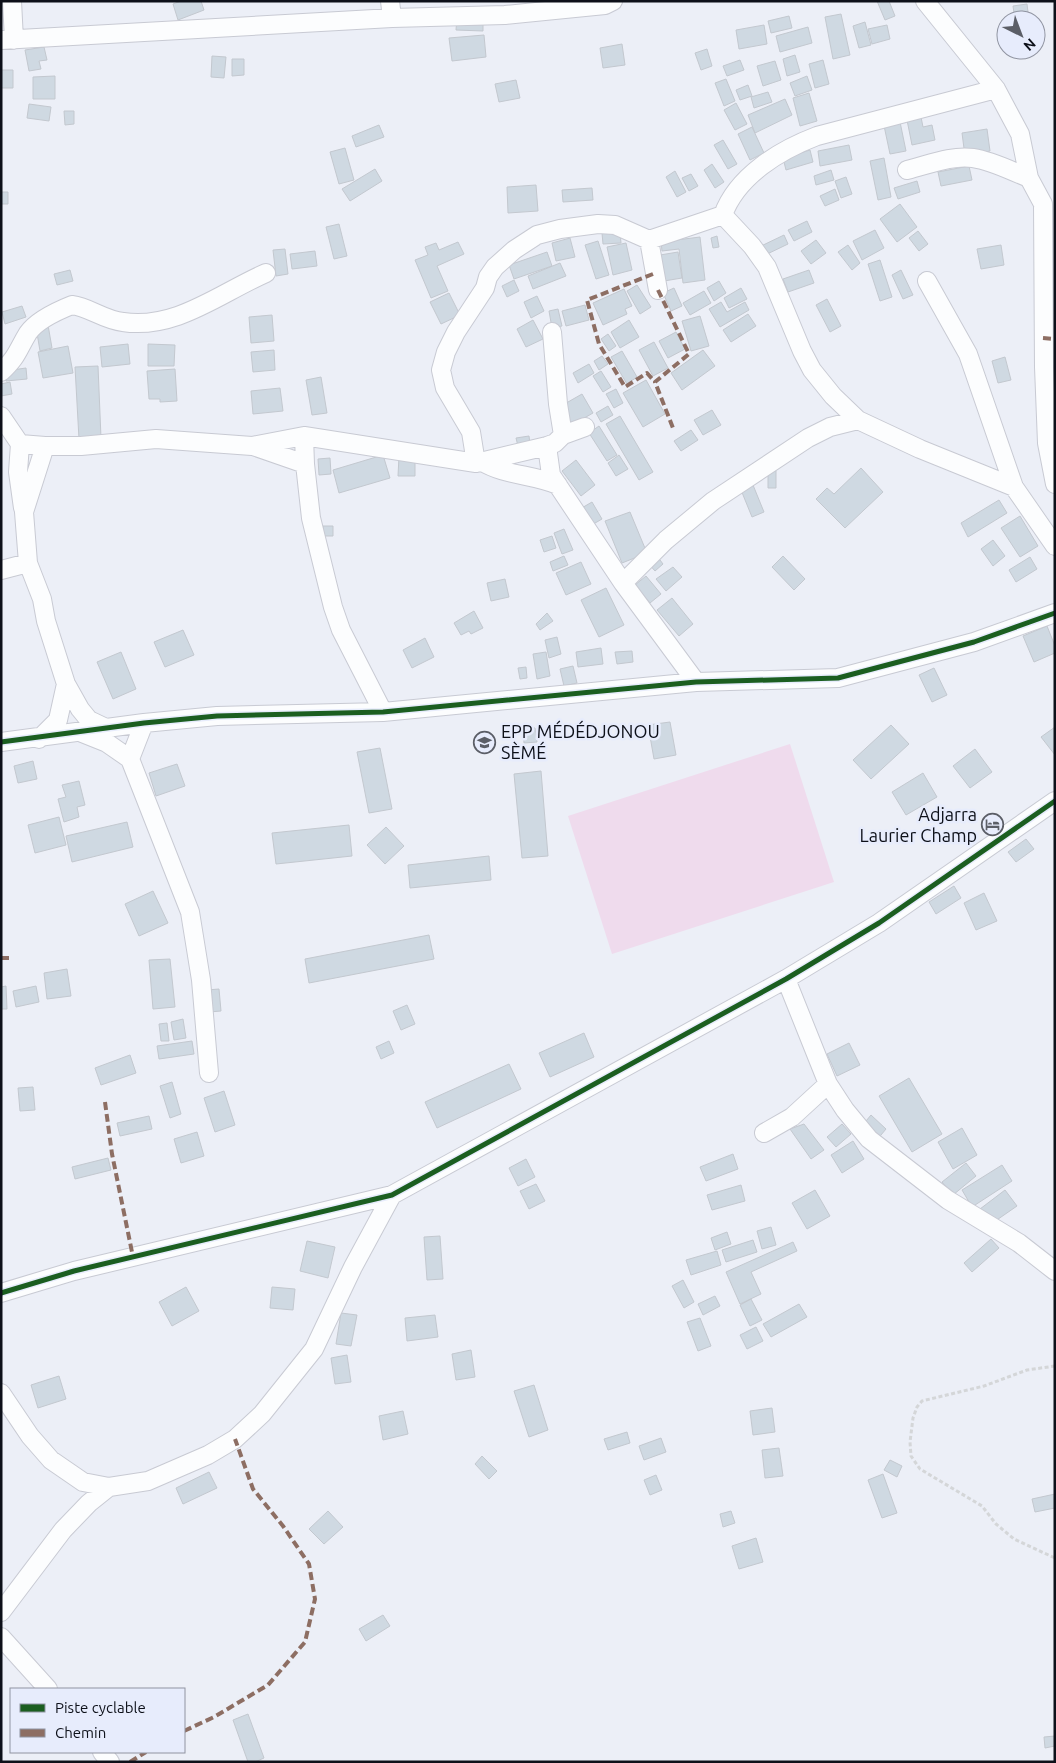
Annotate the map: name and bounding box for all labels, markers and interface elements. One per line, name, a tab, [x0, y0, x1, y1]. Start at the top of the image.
north arrow	[996, 10, 1046, 60]
text: N	[1020, 35, 1039, 54]
place label: EPP MÉDÉDJONOU SÈMÉ	[501, 720, 660, 762]
school or university icon: EPP MÉDÉDJONOU SÈMÉ	[473, 730, 497, 754]
place label: Adjarra Laurier Champ	[860, 804, 977, 845]
hotel icon: Adjarra Laurier Champ	[981, 813, 1005, 837]
legend	[10, 1688, 185, 1753]
text: Piste cyclable	[55, 1699, 146, 1716]
text: Chemin	[55, 1724, 106, 1741]

